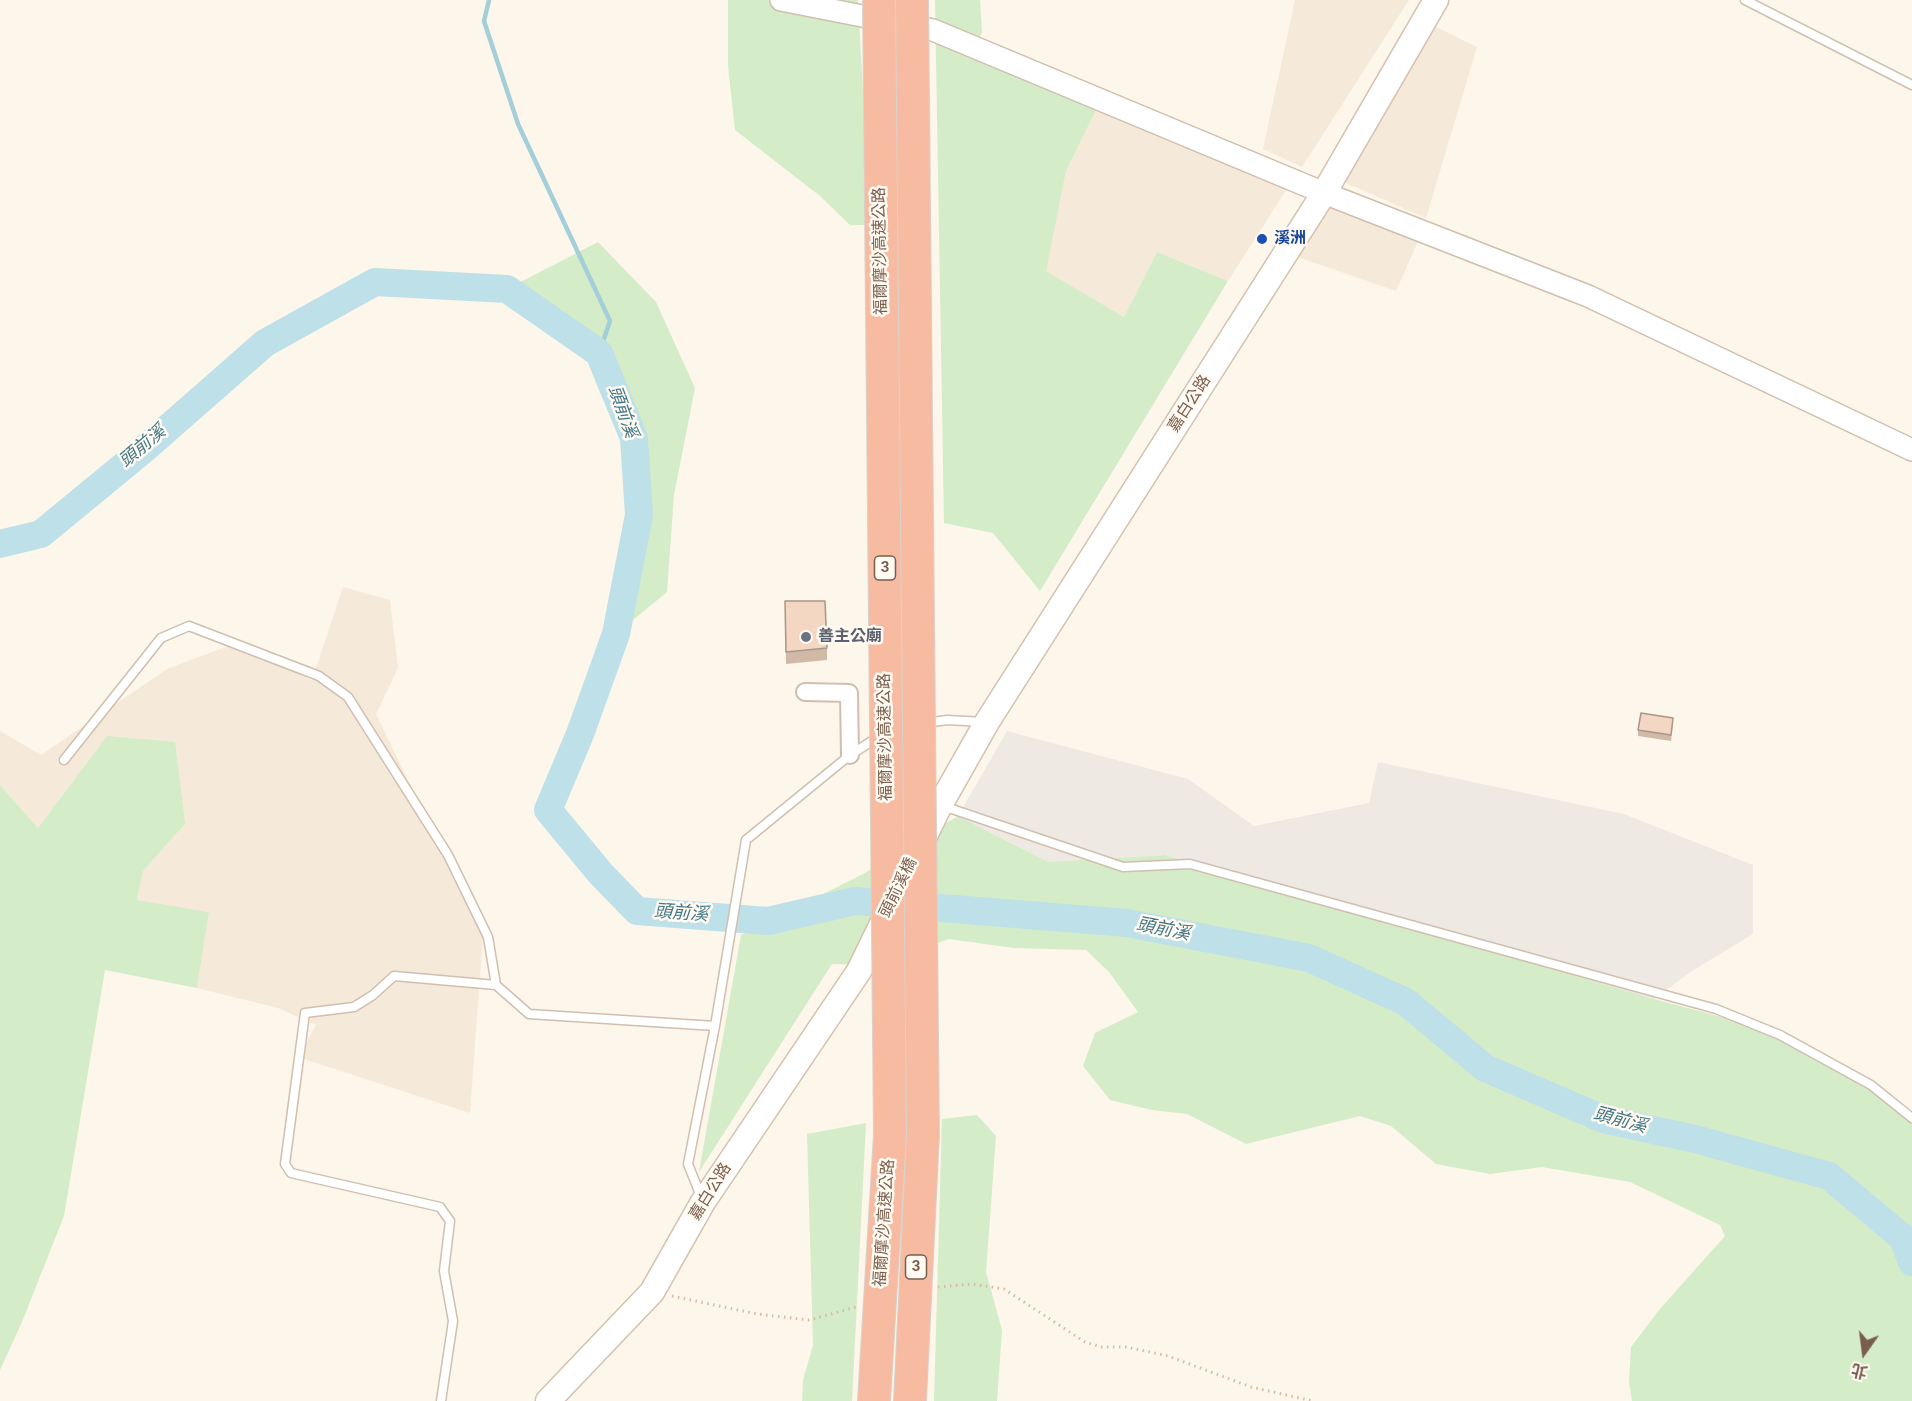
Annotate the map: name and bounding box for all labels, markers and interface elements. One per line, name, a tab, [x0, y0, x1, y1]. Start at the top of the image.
street label: 福爾摩沙高速公路	[870, 187, 892, 315]
place label: 溪洲	[1274, 229, 1306, 249]
marker: 溪洲	[1255, 232, 1269, 246]
street label: 嘉白公路	[1165, 372, 1215, 436]
water label: 頭前溪	[603, 383, 641, 441]
water label: 頭前溪	[115, 421, 171, 473]
road number: 3	[874, 556, 896, 580]
place label: 善主公廟	[818, 627, 882, 647]
marker: 善主公廟	[799, 630, 813, 644]
street label: 福爾摩沙高速公路	[875, 673, 897, 801]
street label: 頭前溪橋	[876, 855, 922, 921]
water label: 頭前溪	[653, 901, 709, 927]
water label: 頭前溪	[1134, 914, 1192, 946]
water label: 頭前溪	[1591, 1104, 1649, 1138]
street label: 福爾摩沙高速公路	[871, 1158, 899, 1288]
street label: 嘉白公路	[686, 1160, 736, 1224]
road number: 3	[906, 1255, 926, 1279]
north arrow	[1834, 1323, 1894, 1383]
text: 北	[1849, 1360, 1870, 1382]

